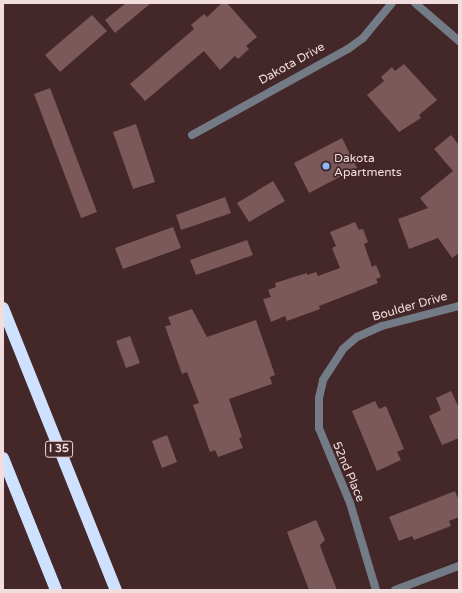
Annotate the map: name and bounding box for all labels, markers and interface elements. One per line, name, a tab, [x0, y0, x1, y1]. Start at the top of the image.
street label: Dakota Drive	[256, 40, 328, 88]
place label: Dakota Apartments	[334, 152, 402, 180]
marker: Dakota Apartments	[321, 161, 331, 171]
street label: Boulder Drive	[371, 289, 449, 325]
road number: I 35	[45, 440, 73, 458]
street label: 52nd Place	[329, 440, 367, 504]

